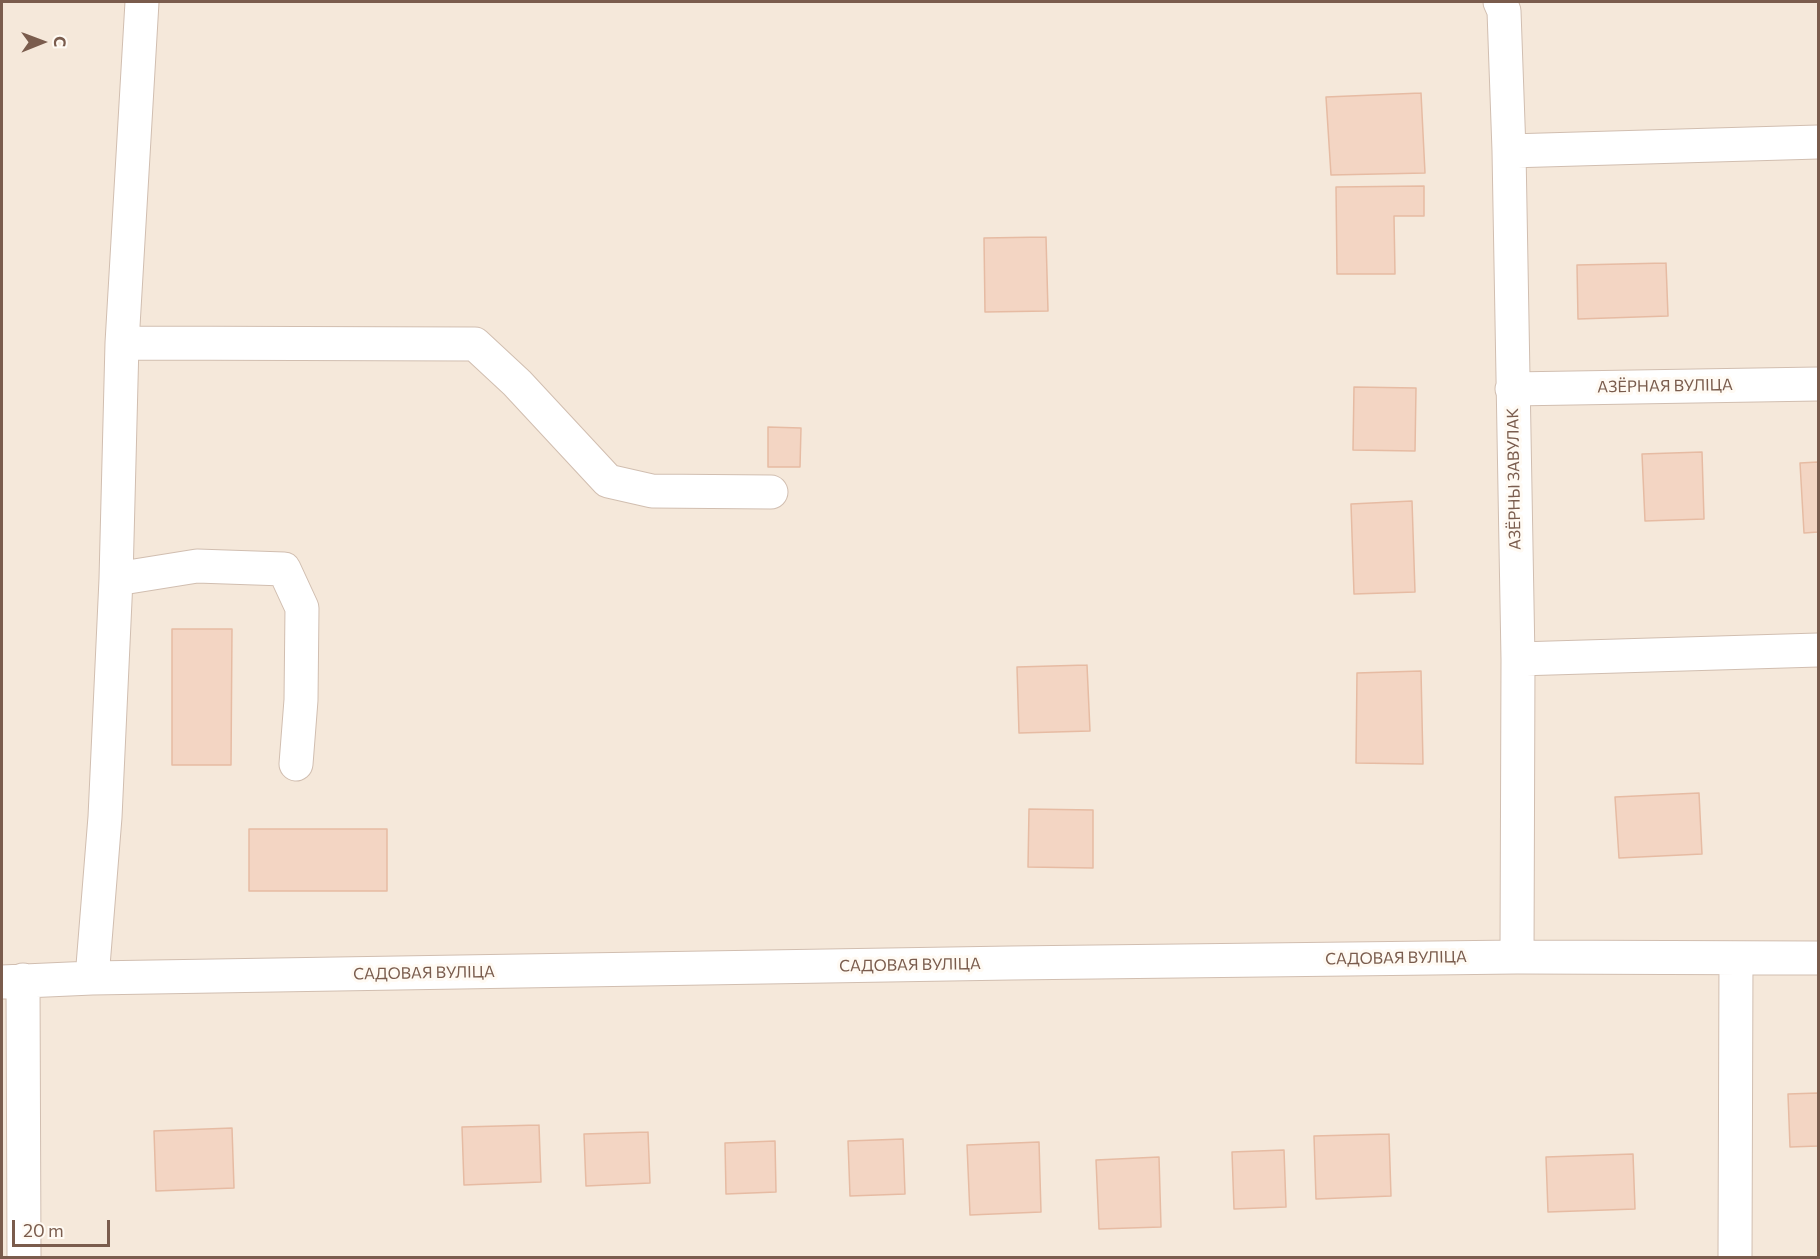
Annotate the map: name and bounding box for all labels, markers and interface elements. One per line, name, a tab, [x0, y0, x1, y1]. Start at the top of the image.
north arrow	[12, 12, 72, 72]
text: С	[51, 36, 70, 47]
street label: АЗЁРНАЯ ВУЛІЦА	[1597, 375, 1733, 397]
street label: АЗЁРНЫ ЗАВУЛАК	[1503, 408, 1525, 550]
street label: САДОВАЯ ВУЛІЦА	[1325, 947, 1467, 969]
street label: САДОВАЯ ВУЛІЦА	[839, 954, 981, 976]
street label: САДОВАЯ ВУЛІЦА	[353, 962, 495, 984]
scale bar	[15, 1208, 112, 1246]
text: 20 m	[23, 1219, 64, 1241]

